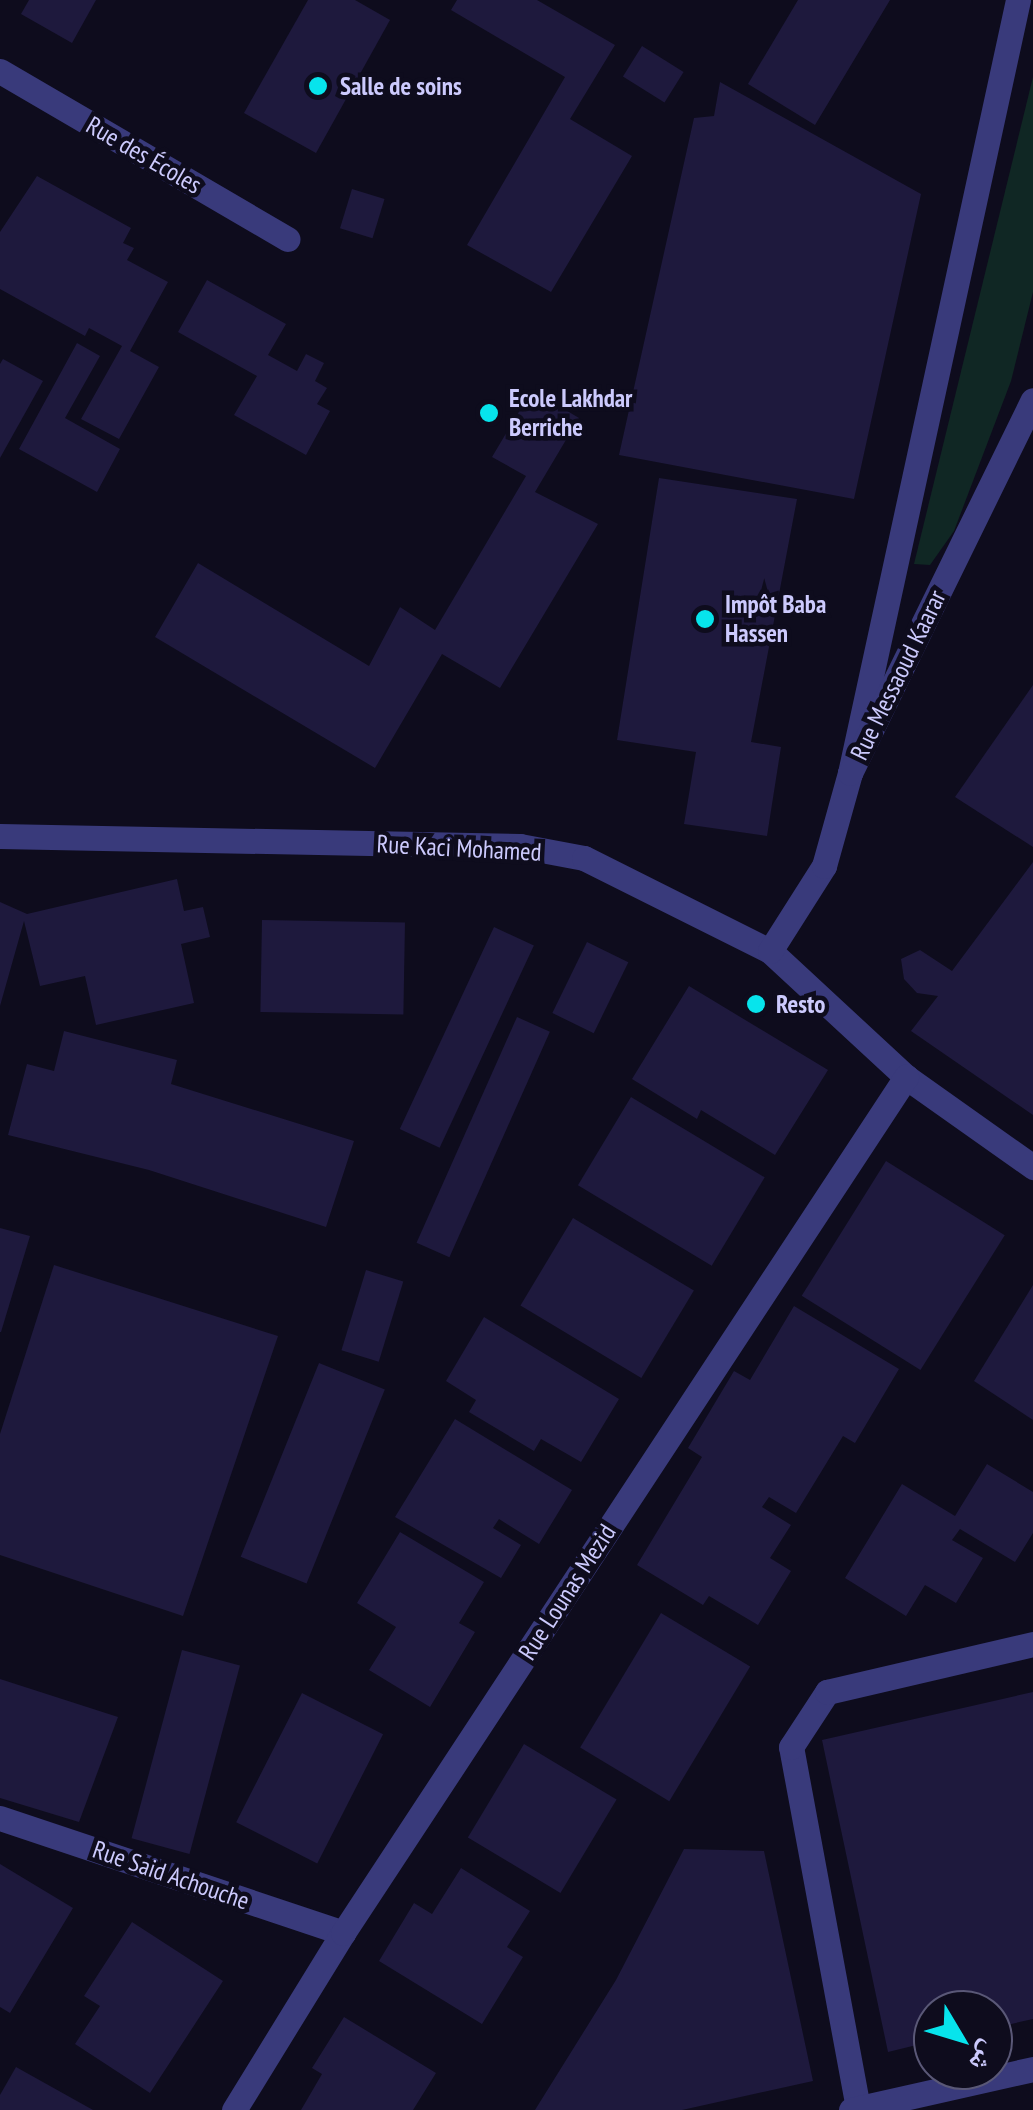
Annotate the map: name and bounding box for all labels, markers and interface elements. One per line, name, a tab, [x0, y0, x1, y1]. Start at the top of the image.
place label: Salle de soins	[340, 71, 462, 101]
marker: Salle de soins	[305, 73, 331, 99]
street label: Rue des Écoles	[81, 110, 207, 200]
place label: Ecole Lakhdar Berriche	[509, 384, 632, 443]
marker: Ecole Lakhdar Berriche	[478, 402, 500, 424]
street label: Rue Messaoud Kaarar	[844, 585, 952, 765]
place label: Impôt Baba Hassen	[725, 590, 826, 649]
marker: Impôt Baba Hassen	[694, 608, 716, 630]
street label: Rue Kaci Mohamed	[376, 829, 542, 867]
place label: Resto	[776, 989, 825, 1019]
marker: Resto	[745, 993, 767, 1015]
street label: Rue Lounas Mezid	[512, 1519, 622, 1665]
street label: Rue Said Achouche	[89, 1834, 253, 1916]
north arrow	[913, 1990, 1013, 2090]
text: ش	[962, 2034, 1009, 2081]

